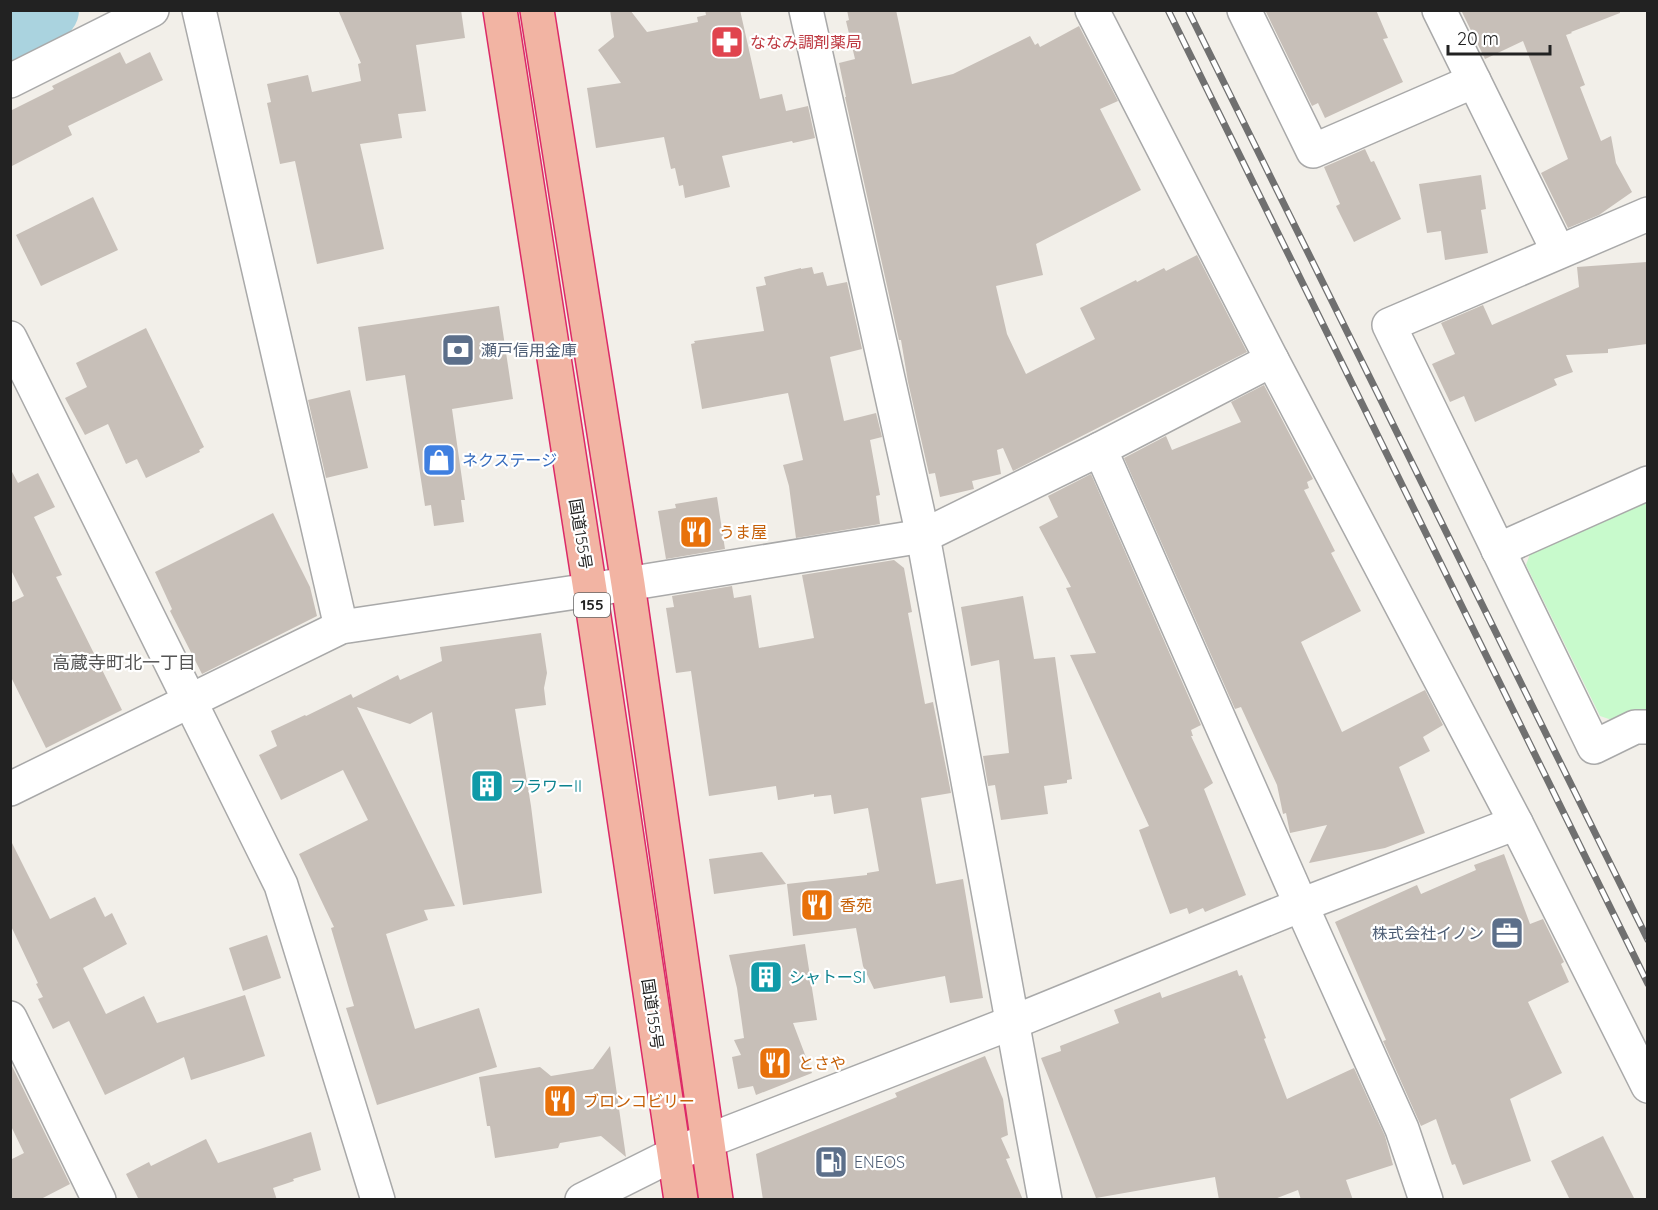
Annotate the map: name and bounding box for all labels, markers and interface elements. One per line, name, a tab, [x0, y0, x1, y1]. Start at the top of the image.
scale bar	[1448, 18, 1550, 56]
pharmacy icon: ななみ調剤薬局	[709, 24, 745, 60]
text: 20 m	[1457, 27, 1499, 50]
place label: ななみ調剤薬局	[750, 32, 862, 52]
bank icon: 瀬戸信用金庫	[440, 332, 476, 368]
place label: 瀬戸信用金庫	[481, 340, 577, 360]
shop icon: ネクステージ	[421, 442, 457, 478]
place label: ネクステージ	[462, 450, 557, 470]
street label: 国道155号	[566, 497, 596, 571]
restaurant icon: うま屋	[678, 514, 714, 550]
place label: うま屋	[719, 522, 767, 542]
road number: 155	[574, 593, 610, 617]
district label: 高蔵寺町北一丁目	[52, 651, 196, 674]
building icon: フラワーII	[469, 768, 505, 804]
place label: フラワーII	[510, 776, 582, 796]
restaurant icon: 香苑	[799, 887, 835, 923]
place label: 香苑	[840, 895, 872, 915]
office icon: 株式会社イノン	[1489, 915, 1525, 951]
place label: 株式会社イノン	[1372, 923, 1484, 943]
building icon: シャトーSI	[748, 959, 784, 995]
place label: シャトーSI	[789, 967, 866, 987]
street label: 国道155号	[638, 977, 668, 1051]
restaurant icon: とさや	[757, 1045, 793, 1081]
place label: とさや	[798, 1053, 846, 1073]
restaurant icon: ブロンコビリー	[542, 1083, 578, 1119]
place label: ブロンコビリー	[583, 1091, 695, 1111]
fuel station icon: ENEOS	[813, 1144, 849, 1180]
place label: ENEOS	[854, 1152, 905, 1172]

